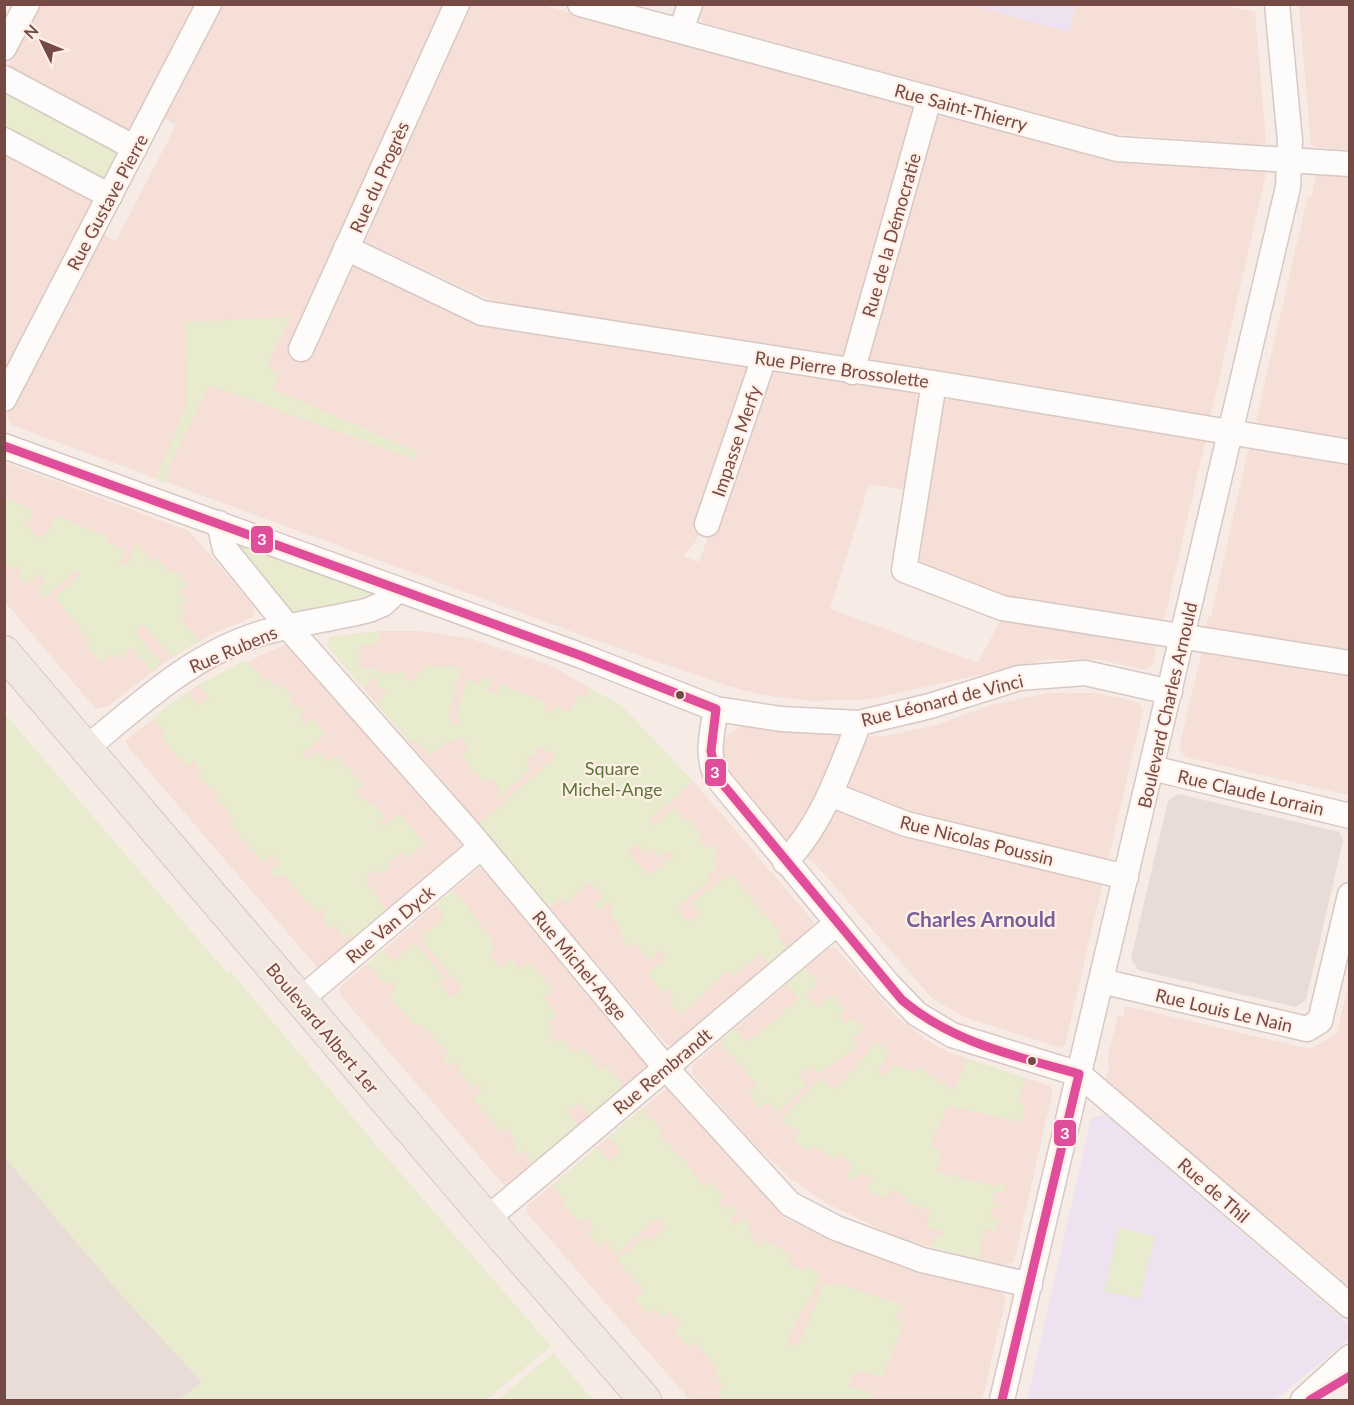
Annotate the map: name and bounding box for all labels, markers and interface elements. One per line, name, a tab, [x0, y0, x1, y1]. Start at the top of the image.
north arrow	[12, 12, 72, 72]
text: N	[20, 20, 42, 42]
street label: Rue Saint-Thierry	[892, 79, 1031, 135]
street label: Rue du Progrès	[345, 118, 413, 236]
street label: Rue Gustave Pierre	[62, 130, 152, 274]
street label: Rue de la Démocratie	[857, 150, 925, 320]
street label: Rue Pierre Brossolette	[754, 346, 930, 392]
street label: Impasse Merfy	[707, 382, 766, 500]
line badge: 3	[250, 525, 274, 554]
text: 3	[257, 529, 267, 548]
street label: Boulevard Charles Arnould	[1133, 600, 1201, 810]
street label: Rue Rubens	[186, 621, 280, 677]
street label: Rue Léonard de Vinci	[859, 669, 1025, 731]
unlabelled marker	[674, 689, 686, 701]
park label: Square Michel-Ange	[562, 757, 662, 800]
line badge: 3	[704, 758, 727, 787]
text: 3	[710, 762, 720, 781]
street label: Rue Claude Lorrain	[1176, 764, 1326, 820]
street label: Rue Nicolas Poussin	[898, 810, 1056, 870]
street label: Rue Van Dyck	[341, 880, 440, 968]
street label: Rue Michel-Ange	[528, 906, 632, 1024]
district label: Charles Arnould	[906, 906, 1056, 931]
street label: Boulevard Albert 1er	[262, 958, 384, 1098]
street label: Rue Louis Le Nain	[1153, 984, 1295, 1036]
street label: Rue Rembrandt	[608, 1023, 716, 1119]
unlabelled marker	[1026, 1055, 1038, 1067]
line badge: 3	[1053, 1119, 1077, 1147]
text: 3	[1060, 1123, 1070, 1142]
street label: Rue de Thil	[1174, 1153, 1254, 1227]

